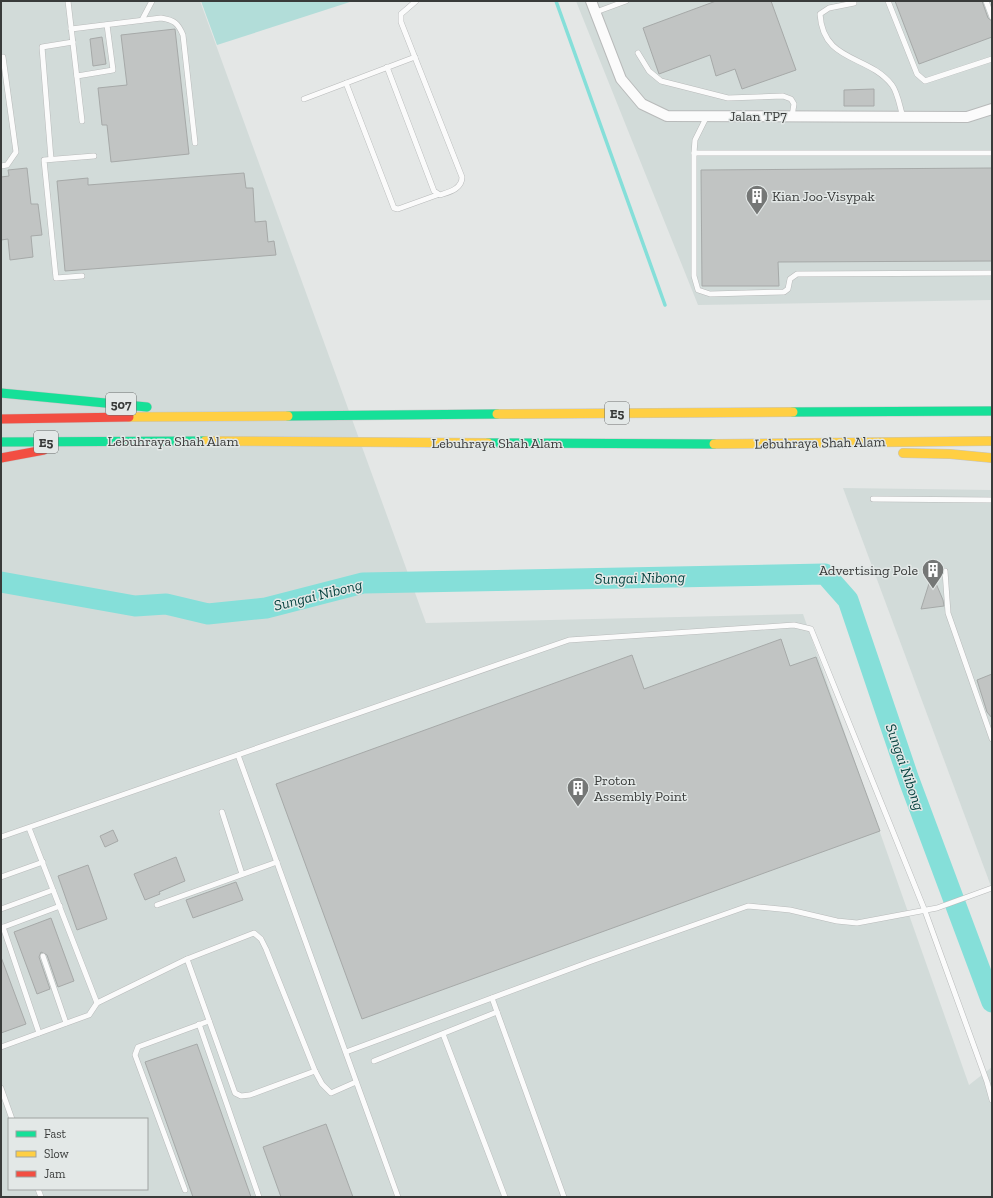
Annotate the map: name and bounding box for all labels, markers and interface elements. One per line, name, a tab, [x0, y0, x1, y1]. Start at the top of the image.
street label: Jalan TP7	[729, 108, 787, 125]
building icon: Kian Joo-Visypak	[744, 183, 770, 216]
place label: Kian Joo-Visypak	[772, 188, 875, 205]
road number: 507	[106, 393, 136, 415]
road number: E5	[605, 402, 629, 424]
road number: E5	[34, 431, 58, 453]
street label: Lebuhraya Shah Alam	[108, 433, 238, 450]
street label: Lebuhraya Shah Alam	[754, 433, 886, 453]
street label: Lebuhraya Shah Alam	[432, 435, 562, 452]
building icon: Advertising Pole	[920, 557, 946, 590]
place label: Advertising Pole	[819, 562, 918, 579]
water label: Sungai Nibong	[595, 568, 686, 588]
water label: Sungai Nibong	[272, 575, 364, 615]
water label: Sungai Nibong	[882, 721, 928, 813]
place label: Proton Assembly Point	[594, 772, 688, 805]
building icon: Proton Assembly Point	[565, 775, 591, 808]
legend	[8, 1118, 148, 1190]
text: Fast	[44, 1127, 67, 1141]
text: Slow	[44, 1147, 70, 1161]
text: Jam	[44, 1167, 66, 1181]

